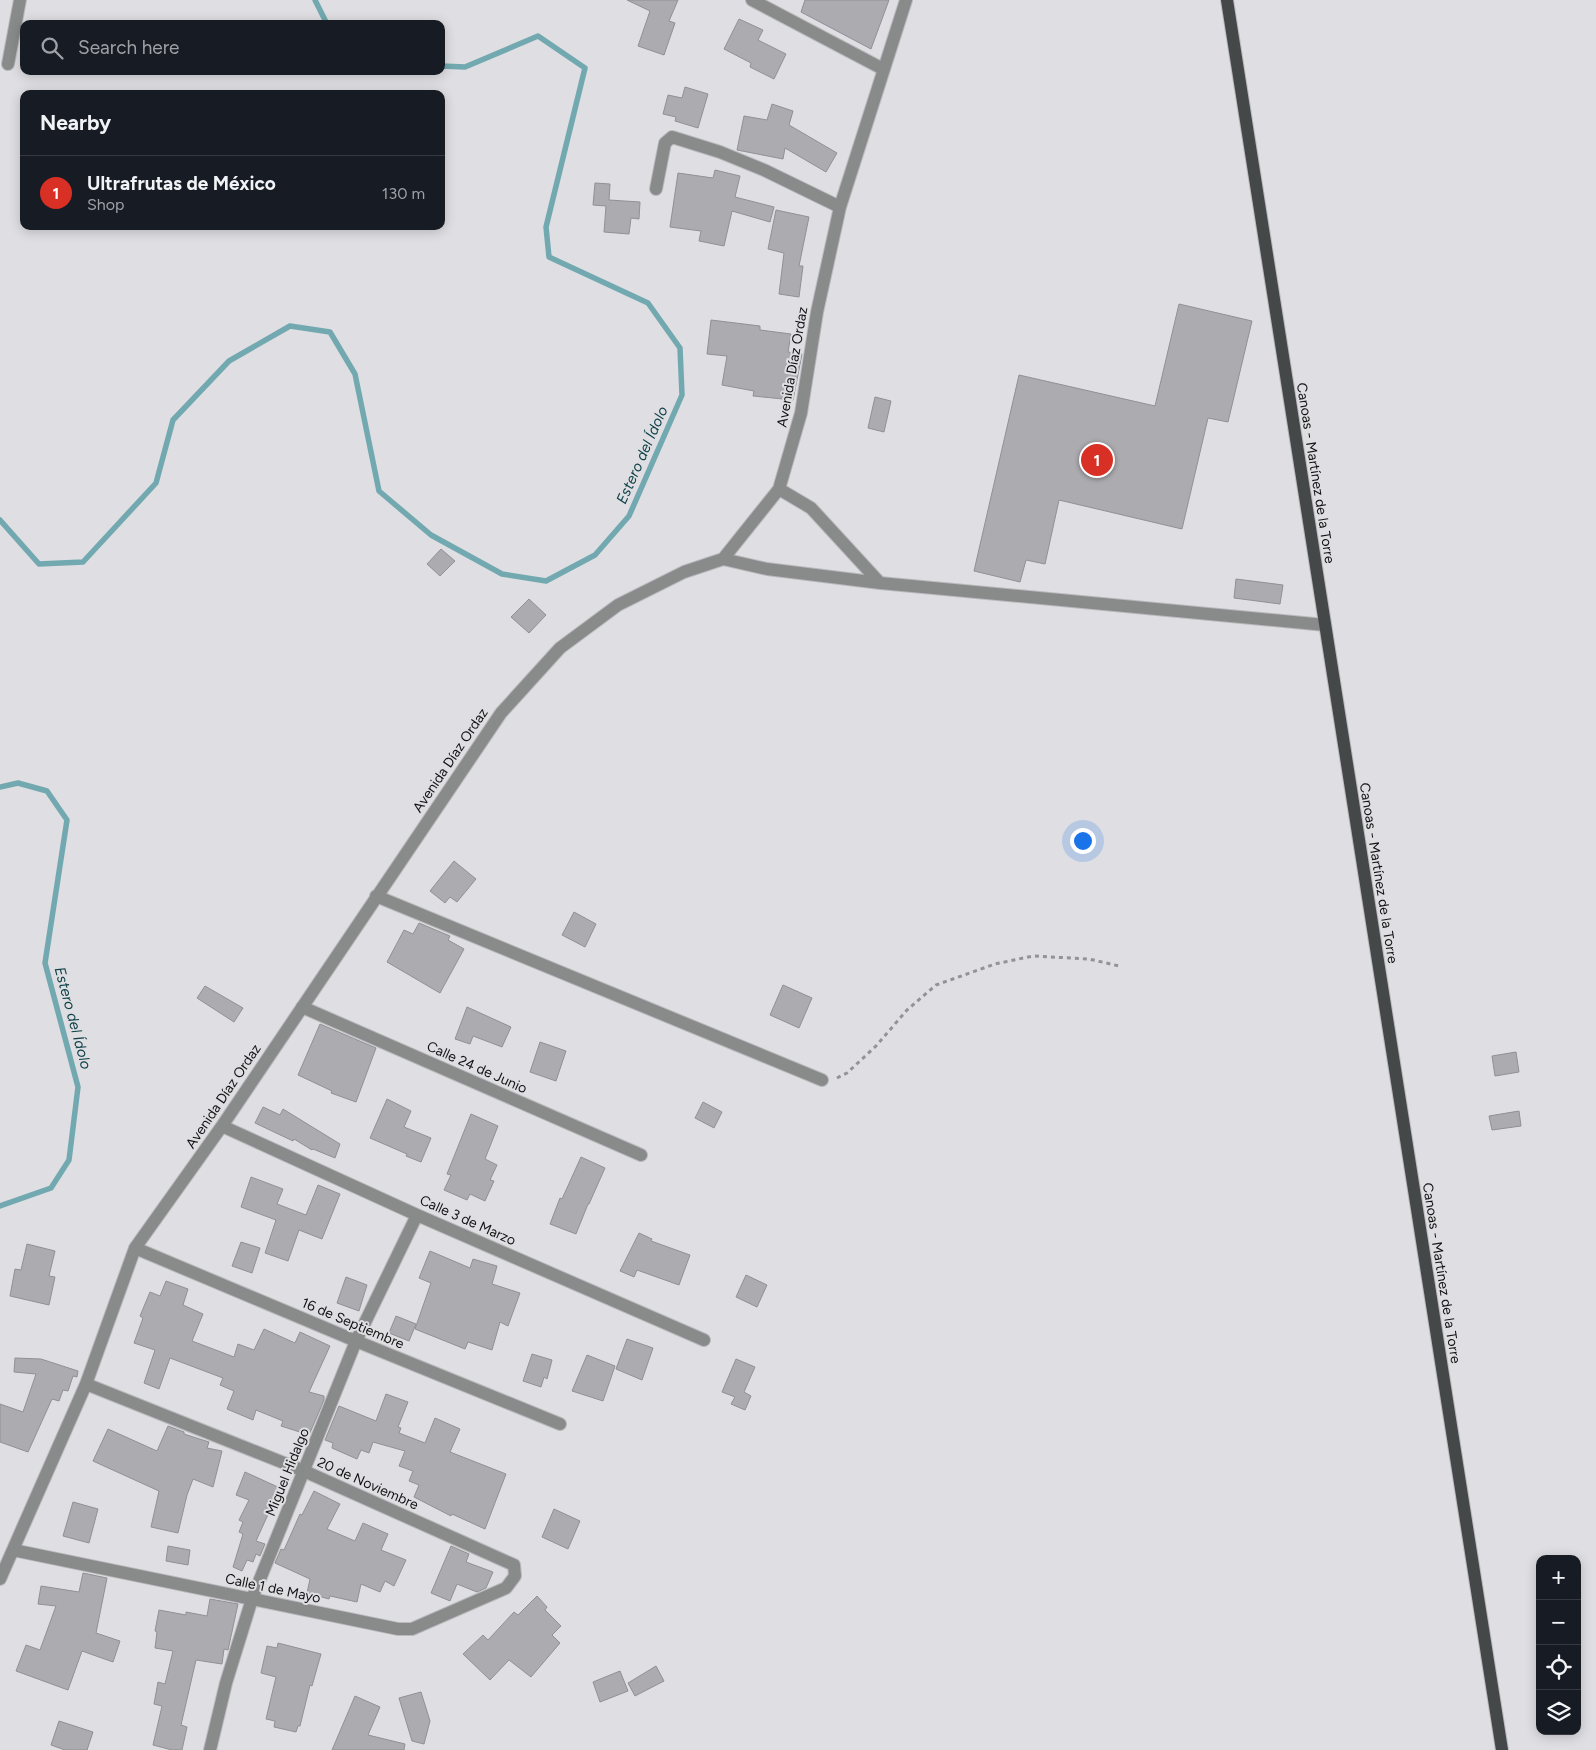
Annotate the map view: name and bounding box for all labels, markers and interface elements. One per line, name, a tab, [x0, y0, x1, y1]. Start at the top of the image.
search box	[20, 20, 445, 75]
icon: search	[38, 34, 66, 62]
text: Search here	[78, 36, 180, 59]
text: Nearby	[40, 110, 111, 135]
text: Ultrafrutas de México	[87, 172, 276, 195]
text: 1	[53, 184, 59, 203]
text: 130 m	[382, 184, 425, 203]
text: Shop	[87, 195, 125, 214]
street label: Avenida Díaz Ordaz	[774, 305, 811, 429]
street label: Canoas - Martínez de la Torre	[1293, 382, 1338, 565]
water label: Estero del Ídolo	[612, 403, 672, 507]
pin: 1	[1081, 441, 1113, 479]
street label: Avenida Díaz Ordaz	[409, 705, 492, 816]
street label: Canoas - Martínez de la Torre	[1356, 782, 1401, 965]
your location	[1070, 828, 1096, 854]
water label: Estero del Ídolo	[51, 965, 95, 1071]
street label: Calle 24 de Junio	[424, 1038, 530, 1097]
street label: Avenida Díaz Ordaz	[182, 1041, 265, 1152]
street label: Canoas - Martínez de la Torre	[1419, 1182, 1464, 1365]
street label: Calle 3 de Marzo	[417, 1192, 519, 1249]
street label: 16 de Septiembre	[299, 1294, 407, 1353]
street label: Miguel Hidalgo	[262, 1426, 313, 1519]
street label: 20 de Noviembre	[315, 1454, 421, 1514]
map controls	[1536, 1555, 1581, 1735]
button: +	[1536, 1555, 1581, 1600]
street label: Calle 1 de Mayo	[224, 1570, 322, 1607]
button: −	[1536, 1600, 1581, 1645]
button: locate	[1536, 1645, 1581, 1690]
button: layers	[1536, 1690, 1581, 1735]

